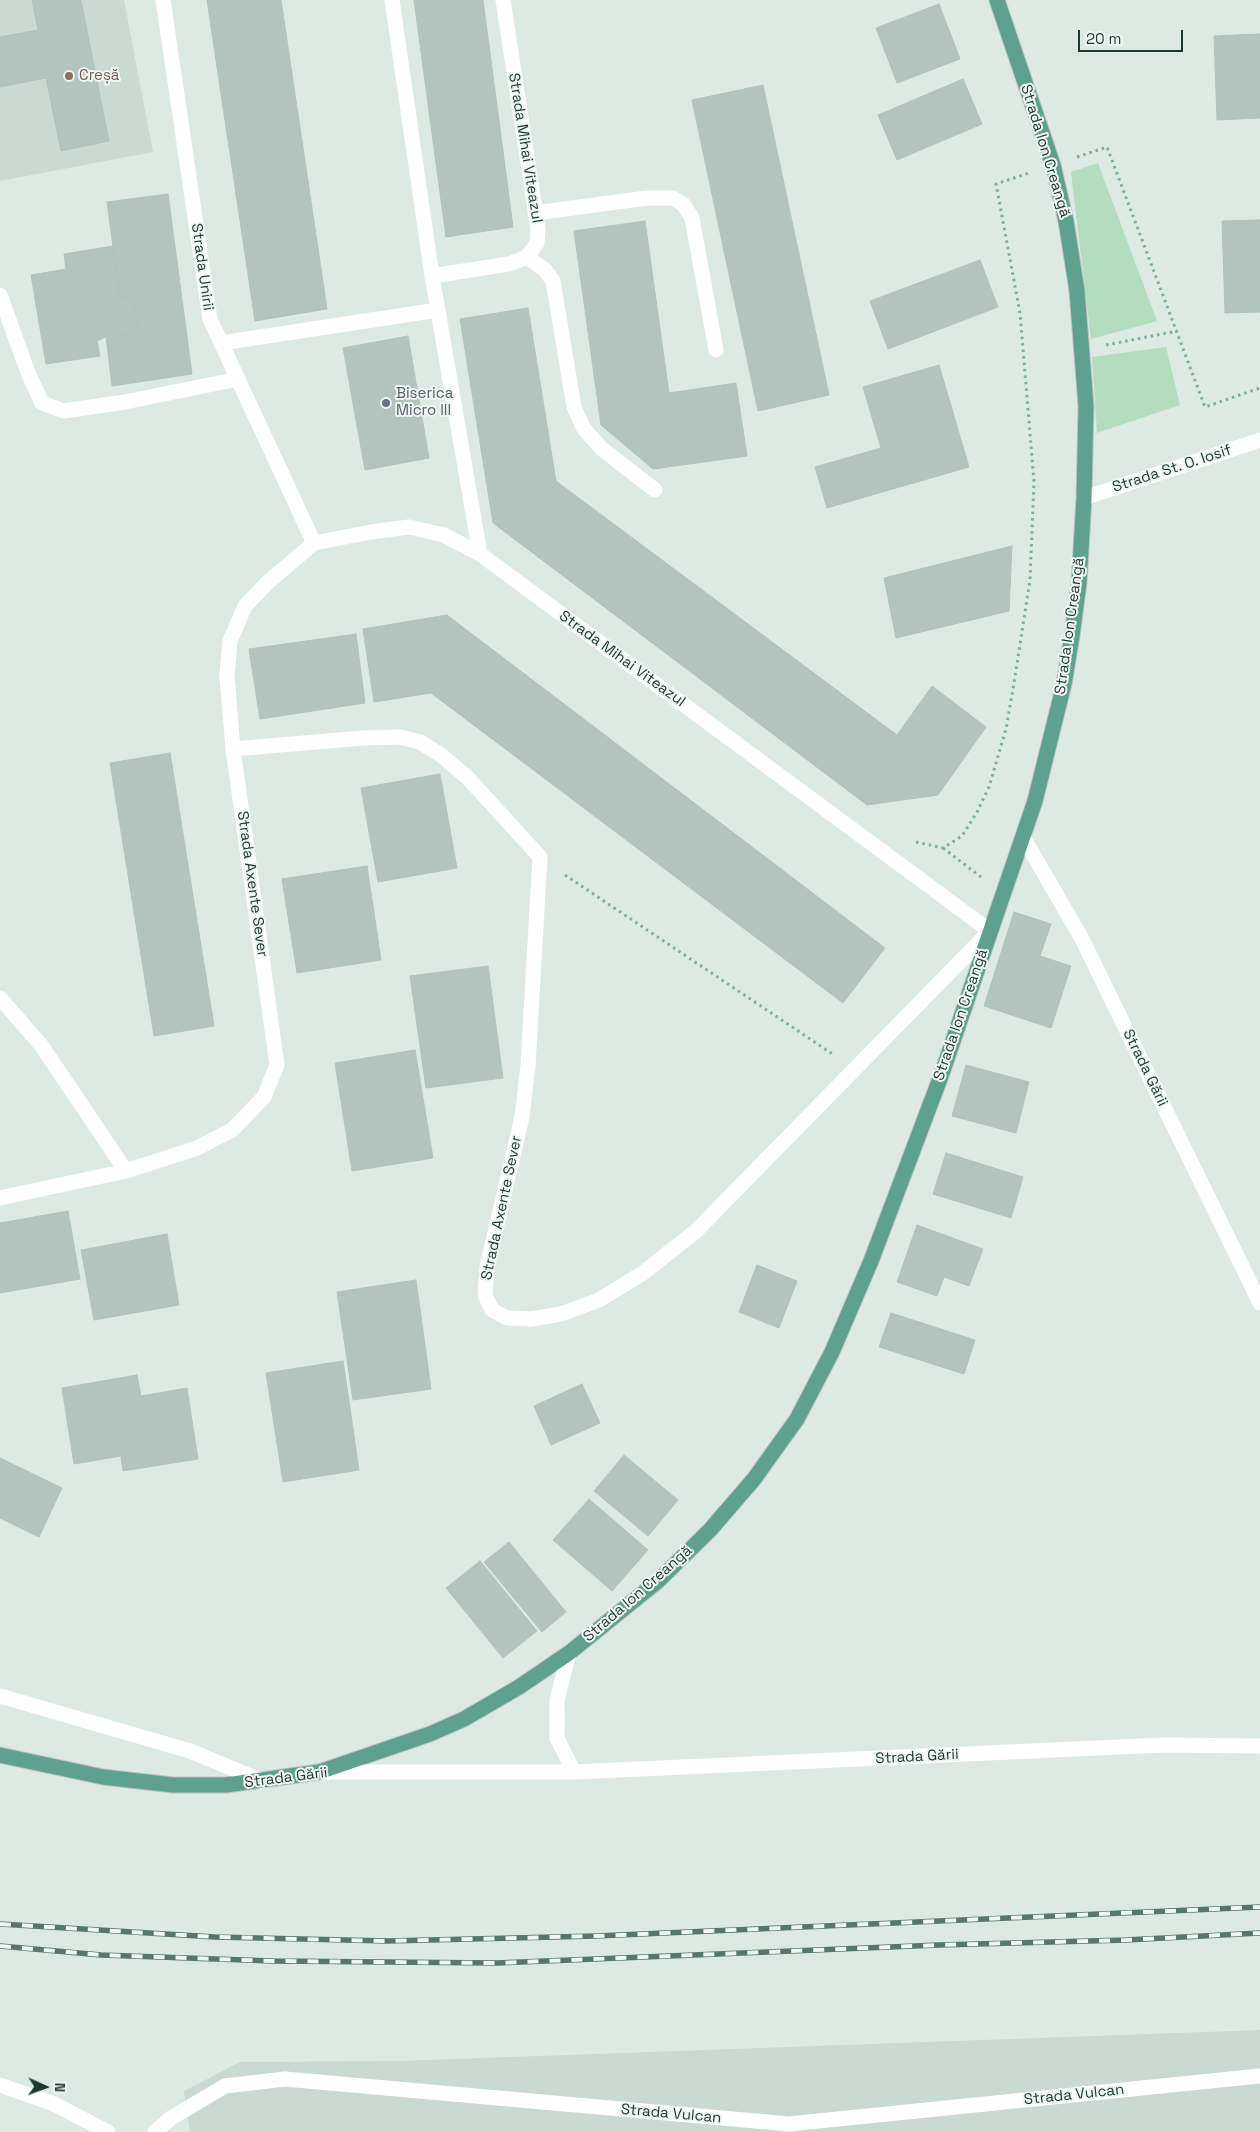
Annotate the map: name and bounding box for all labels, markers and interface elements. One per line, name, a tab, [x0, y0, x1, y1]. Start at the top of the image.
scale bar	[1080, 20, 1185, 52]
text: 20 m	[1086, 29, 1121, 48]
place label: Creșă	[79, 67, 119, 85]
marker: Creșă	[63, 70, 75, 82]
street label: Strada Mihai Viteazul	[504, 72, 546, 224]
street label: Strada Ion Creangă	[1016, 82, 1074, 220]
street label: Strada Unirii	[187, 222, 217, 312]
place label: Biserica Micro III	[396, 385, 453, 420]
marker: Biserica Micro III	[380, 397, 392, 409]
street label: Strada St. O. Iosif	[1110, 441, 1234, 497]
street label: Strada Ion Creangă	[1051, 556, 1089, 696]
street label: Strada Mihai Viteazul	[555, 607, 689, 711]
street label: Strada Axente Sever	[233, 810, 271, 958]
street label: Strada Ion Creangă	[930, 947, 992, 1083]
street label: Strada Gării	[1119, 1026, 1171, 1110]
street label: Strada Axente Sever	[478, 1134, 526, 1282]
street label: Strada Ion Creangă	[580, 1542, 696, 1646]
street label: Strada Gării	[875, 1746, 959, 1768]
street label: Strada Gării	[243, 1764, 329, 1792]
north arrow	[20, 2062, 70, 2112]
street label: Strada Vulcan	[1023, 2081, 1125, 2109]
text: N	[51, 2083, 69, 2093]
street label: Strada Vulcan	[620, 2101, 722, 2127]

